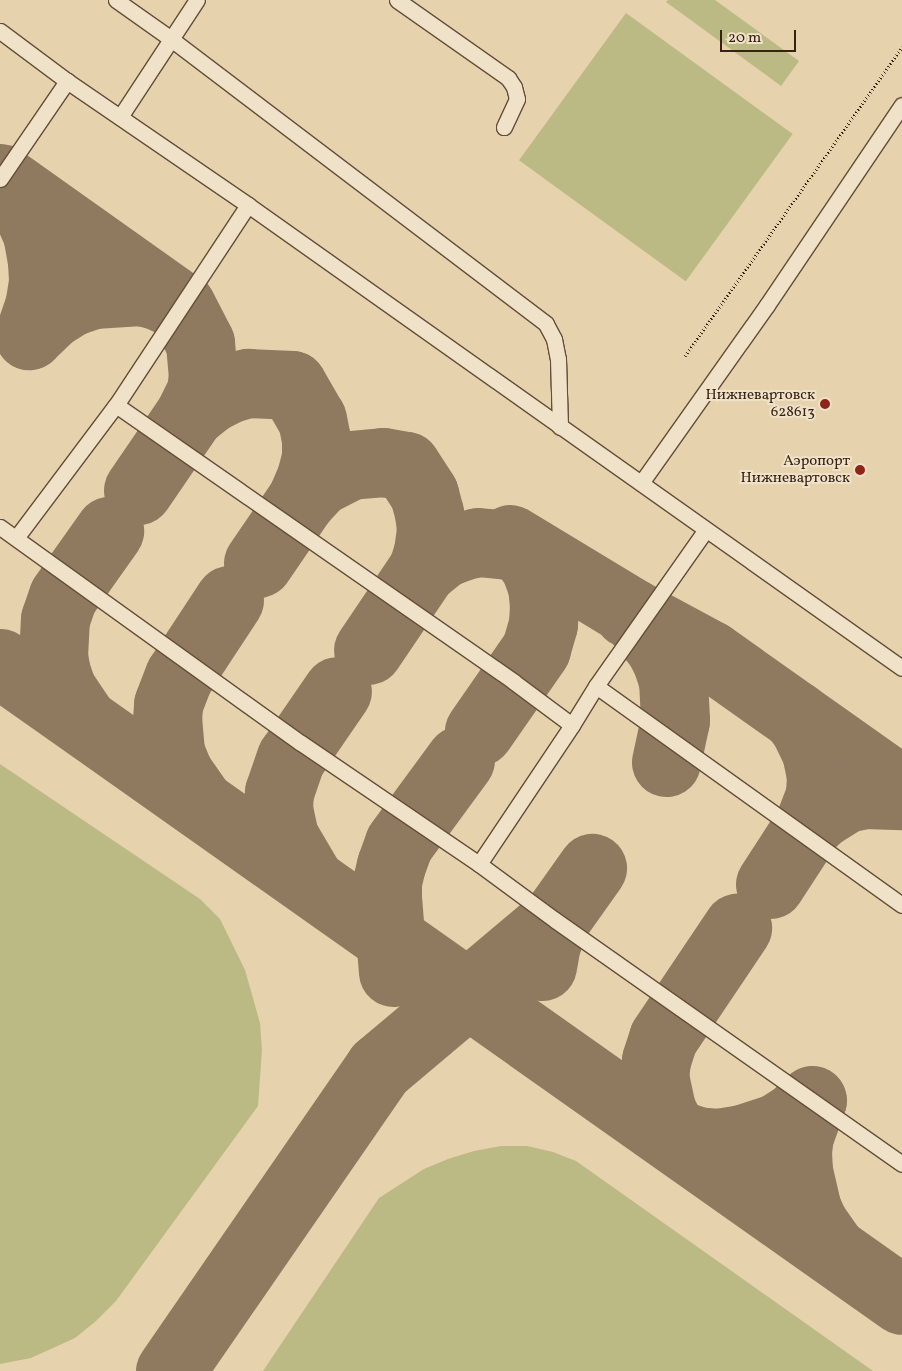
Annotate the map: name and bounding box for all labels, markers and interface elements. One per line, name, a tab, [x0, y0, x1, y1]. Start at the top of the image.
scale bar	[722, 20, 798, 52]
text: 20 m	[728, 28, 761, 49]
place label: Нижневартовск 628613	[705, 386, 815, 421]
marker: Нижневартовск 628613	[819, 398, 831, 410]
place label: Аэропорт Нижневартовск	[740, 452, 850, 487]
marker: Аэропорт Нижневартовск	[854, 464, 866, 476]

